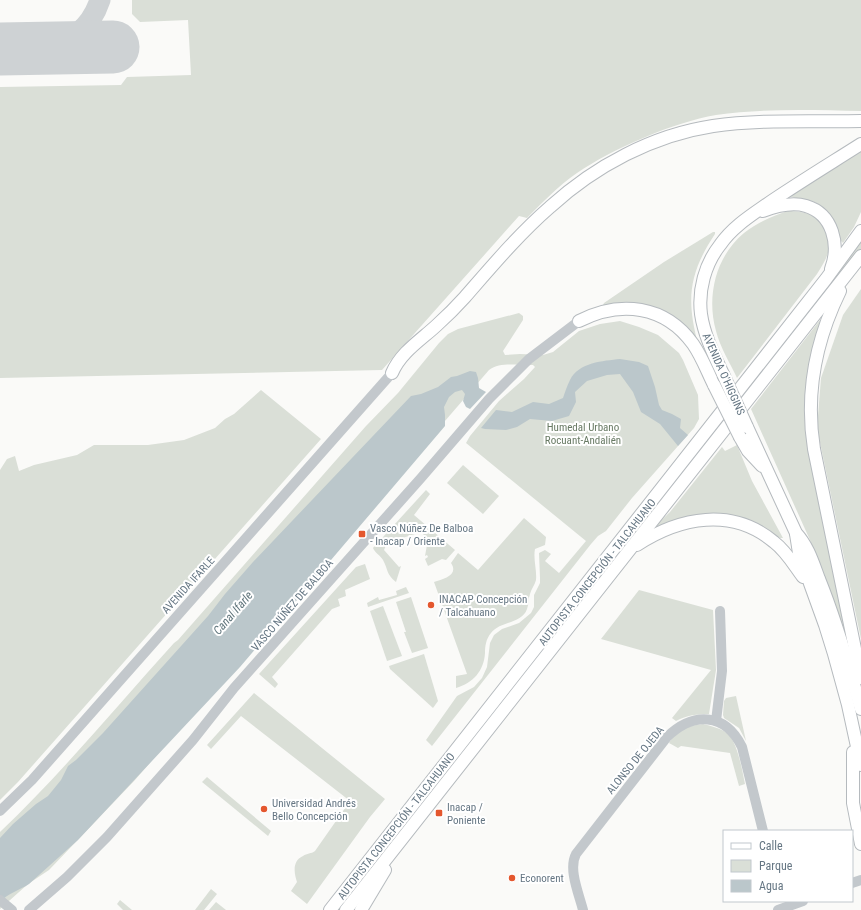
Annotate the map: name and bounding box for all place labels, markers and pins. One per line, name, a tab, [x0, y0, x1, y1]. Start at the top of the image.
place label: Vasco Núñez De Balboa - Inacap / Oriente	[370, 522, 473, 548]
marker: Vasco Núñez De Balboa - Inacap / Oriente	[357, 529, 367, 539]
place label: INACAP Concepción / Talcahuano	[439, 593, 527, 619]
marker: INACAP Concepción / Talcahuano	[426, 600, 436, 610]
place label: Universidad Andrés Bello Concepción	[272, 797, 356, 823]
place label: Inacap / Poniente	[447, 801, 485, 827]
marker: Universidad Andrés Bello Concepción	[259, 804, 269, 814]
marker: Inacap / Poniente	[434, 808, 444, 818]
place label: Econorent	[520, 872, 564, 885]
marker: Econorent	[507, 873, 517, 883]

